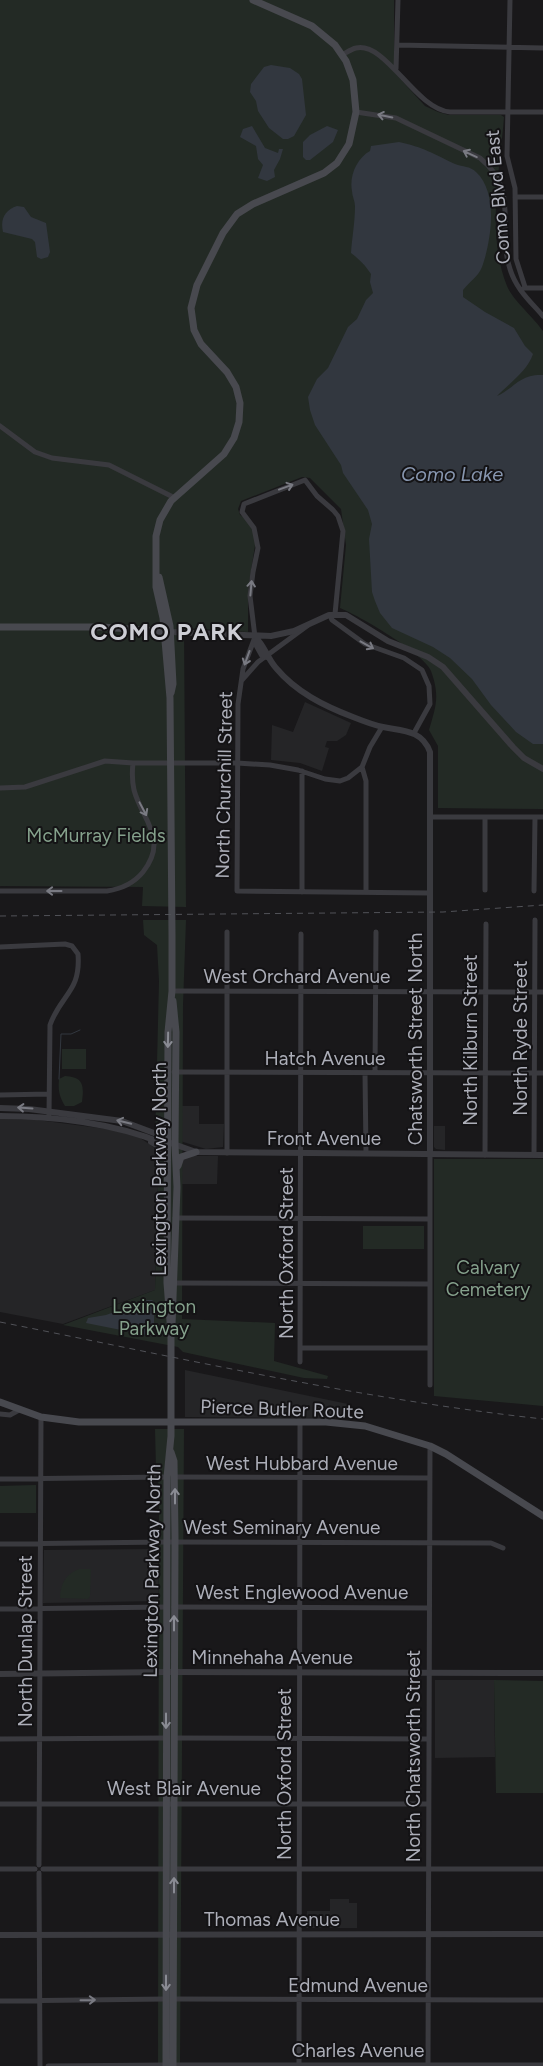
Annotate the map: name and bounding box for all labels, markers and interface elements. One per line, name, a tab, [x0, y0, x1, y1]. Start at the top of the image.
one-way arrow	[378, 110, 394, 120]
street label: Como Blvd East	[481, 129, 515, 265]
one-way arrow	[463, 149, 478, 158]
water label: Como Lake	[401, 462, 503, 486]
one-way arrow	[277, 482, 293, 491]
one-way arrow	[246, 581, 256, 597]
district label: COMO PARK	[90, 617, 244, 646]
one-way arrow	[359, 641, 374, 650]
one-way arrow	[242, 650, 251, 665]
street label: North Churchill Street	[211, 691, 237, 879]
one-way arrow	[138, 802, 148, 817]
park label: McMurray Fields	[26, 824, 166, 847]
one-way arrow	[46, 886, 62, 896]
street label: Chatsworth Street North	[404, 933, 427, 1145]
street label: North Kilburn Street	[459, 954, 482, 1126]
street label: North Ryde Street	[509, 960, 532, 1116]
street label: West Orchard Avenue	[204, 965, 390, 988]
one-way arrow	[163, 1031, 173, 1047]
street label: Hatch Avenue	[265, 1047, 385, 1070]
street label: Lexington Parkway North	[148, 1062, 171, 1276]
one-way arrow	[17, 1104, 33, 1113]
one-way arrow	[116, 1117, 132, 1127]
street label: Front Avenue	[267, 1127, 381, 1150]
street label: North Oxford Street	[275, 1167, 298, 1339]
park label: Calvary Cemetery	[446, 1256, 530, 1301]
park label: Lexington Parkway	[112, 1295, 196, 1340]
street label: Pierce Butler Route	[200, 1395, 364, 1423]
street label: West Hubbard Avenue	[206, 1452, 398, 1475]
street label: Lexington Parkway North	[139, 1464, 165, 1678]
one-way arrow	[170, 1489, 179, 1505]
street label: West Seminary Avenue	[184, 1516, 380, 1539]
street label: North Dunlap Street	[14, 1555, 37, 1727]
street label: West Englewood Avenue	[196, 1581, 408, 1604]
one-way arrow	[169, 1615, 179, 1632]
street label: Minnehaha Avenue	[191, 1646, 353, 1669]
street label: North Chatsworth Street	[402, 1650, 425, 1862]
street label: North Oxford Street	[273, 1688, 296, 1860]
one-way arrow	[161, 1712, 171, 1728]
street label: West Blair Avenue	[107, 1777, 261, 1800]
one-way arrow	[169, 1877, 179, 1894]
street label: Thomas Avenue	[204, 1908, 340, 1931]
one-way arrow	[161, 1974, 171, 1990]
street label: Edmund Avenue	[288, 1974, 428, 1997]
one-way arrow	[80, 1995, 96, 2005]
street label: Charles Avenue	[292, 2039, 424, 2062]

